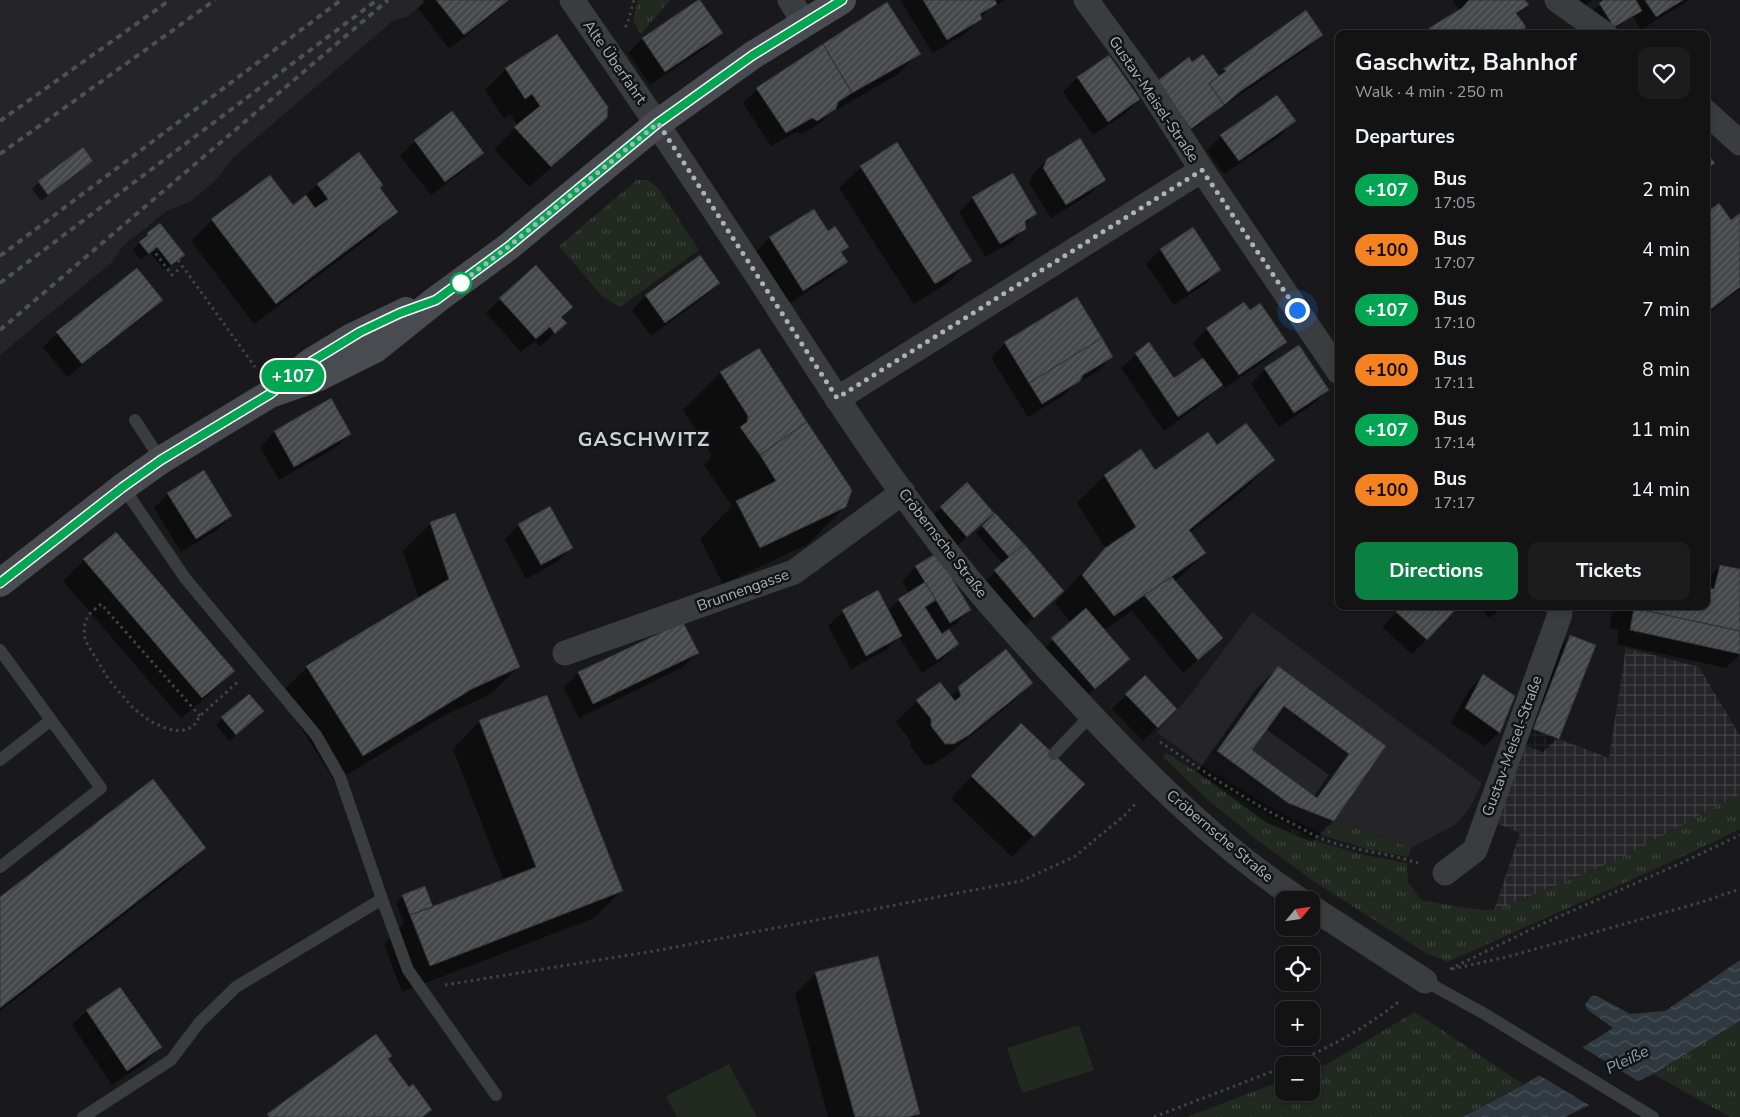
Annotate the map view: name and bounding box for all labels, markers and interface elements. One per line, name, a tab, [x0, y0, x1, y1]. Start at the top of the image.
street label: Alte Überfahrt	[579, 16, 652, 109]
street label: Gustav-Meisel-Straße	[1104, 32, 1204, 166]
text: Gaschwitz, Bahnhof	[1355, 46, 1577, 78]
button: heart	[1638, 47, 1690, 99]
text: Walk · 4 min · 250 m	[1355, 81, 1503, 103]
text: Departures	[1355, 124, 1455, 150]
text: Bus	[1433, 166, 1467, 192]
text: 2 min	[1642, 177, 1690, 203]
text: +107	[1365, 178, 1408, 202]
text: 17:05	[1433, 192, 1475, 214]
text: Bus	[1433, 226, 1467, 252]
text: 4 min	[1642, 237, 1690, 263]
text: +100	[1365, 238, 1408, 262]
text: 17:07	[1433, 252, 1475, 274]
unlabelled marker	[450, 272, 472, 294]
text: Bus	[1433, 286, 1467, 312]
text: 7 min	[1642, 297, 1690, 323]
your location	[1285, 298, 1310, 323]
text: +107	[1365, 298, 1408, 322]
text: 17:10	[1433, 312, 1475, 334]
text: Bus	[1433, 346, 1467, 372]
text: 8 min	[1642, 357, 1690, 383]
text: +100	[1365, 358, 1408, 382]
line badge: +107	[258, 360, 328, 392]
text: +107	[271, 364, 315, 388]
text: 17:11	[1433, 372, 1475, 394]
text: Bus	[1433, 406, 1467, 432]
text: 11 min	[1631, 417, 1690, 443]
text: +107	[1365, 418, 1408, 442]
district label: GASCHWITZ	[578, 426, 710, 453]
text: 17:14	[1433, 432, 1475, 454]
text: Bus	[1433, 466, 1467, 492]
text: 14 min	[1631, 477, 1690, 503]
text: +100	[1365, 478, 1408, 502]
street label: Cröbernsche Straße	[894, 484, 992, 602]
text: 17:17	[1433, 492, 1475, 514]
button: Directions	[1355, 542, 1518, 600]
button: Tickets	[1528, 542, 1690, 600]
street label: Brunnengasse	[694, 564, 792, 616]
street label: Gustav-Meisel-Straße	[1477, 673, 1547, 819]
street label: Cröbernsche Straße	[1162, 785, 1278, 887]
north arrow	[1275, 891, 1320, 936]
map controls	[1275, 891, 1320, 1101]
button: locate	[1275, 946, 1320, 991]
button: +	[1275, 1001, 1320, 1046]
water label: Pleiße	[1602, 1040, 1653, 1080]
button: −	[1275, 1056, 1320, 1101]

